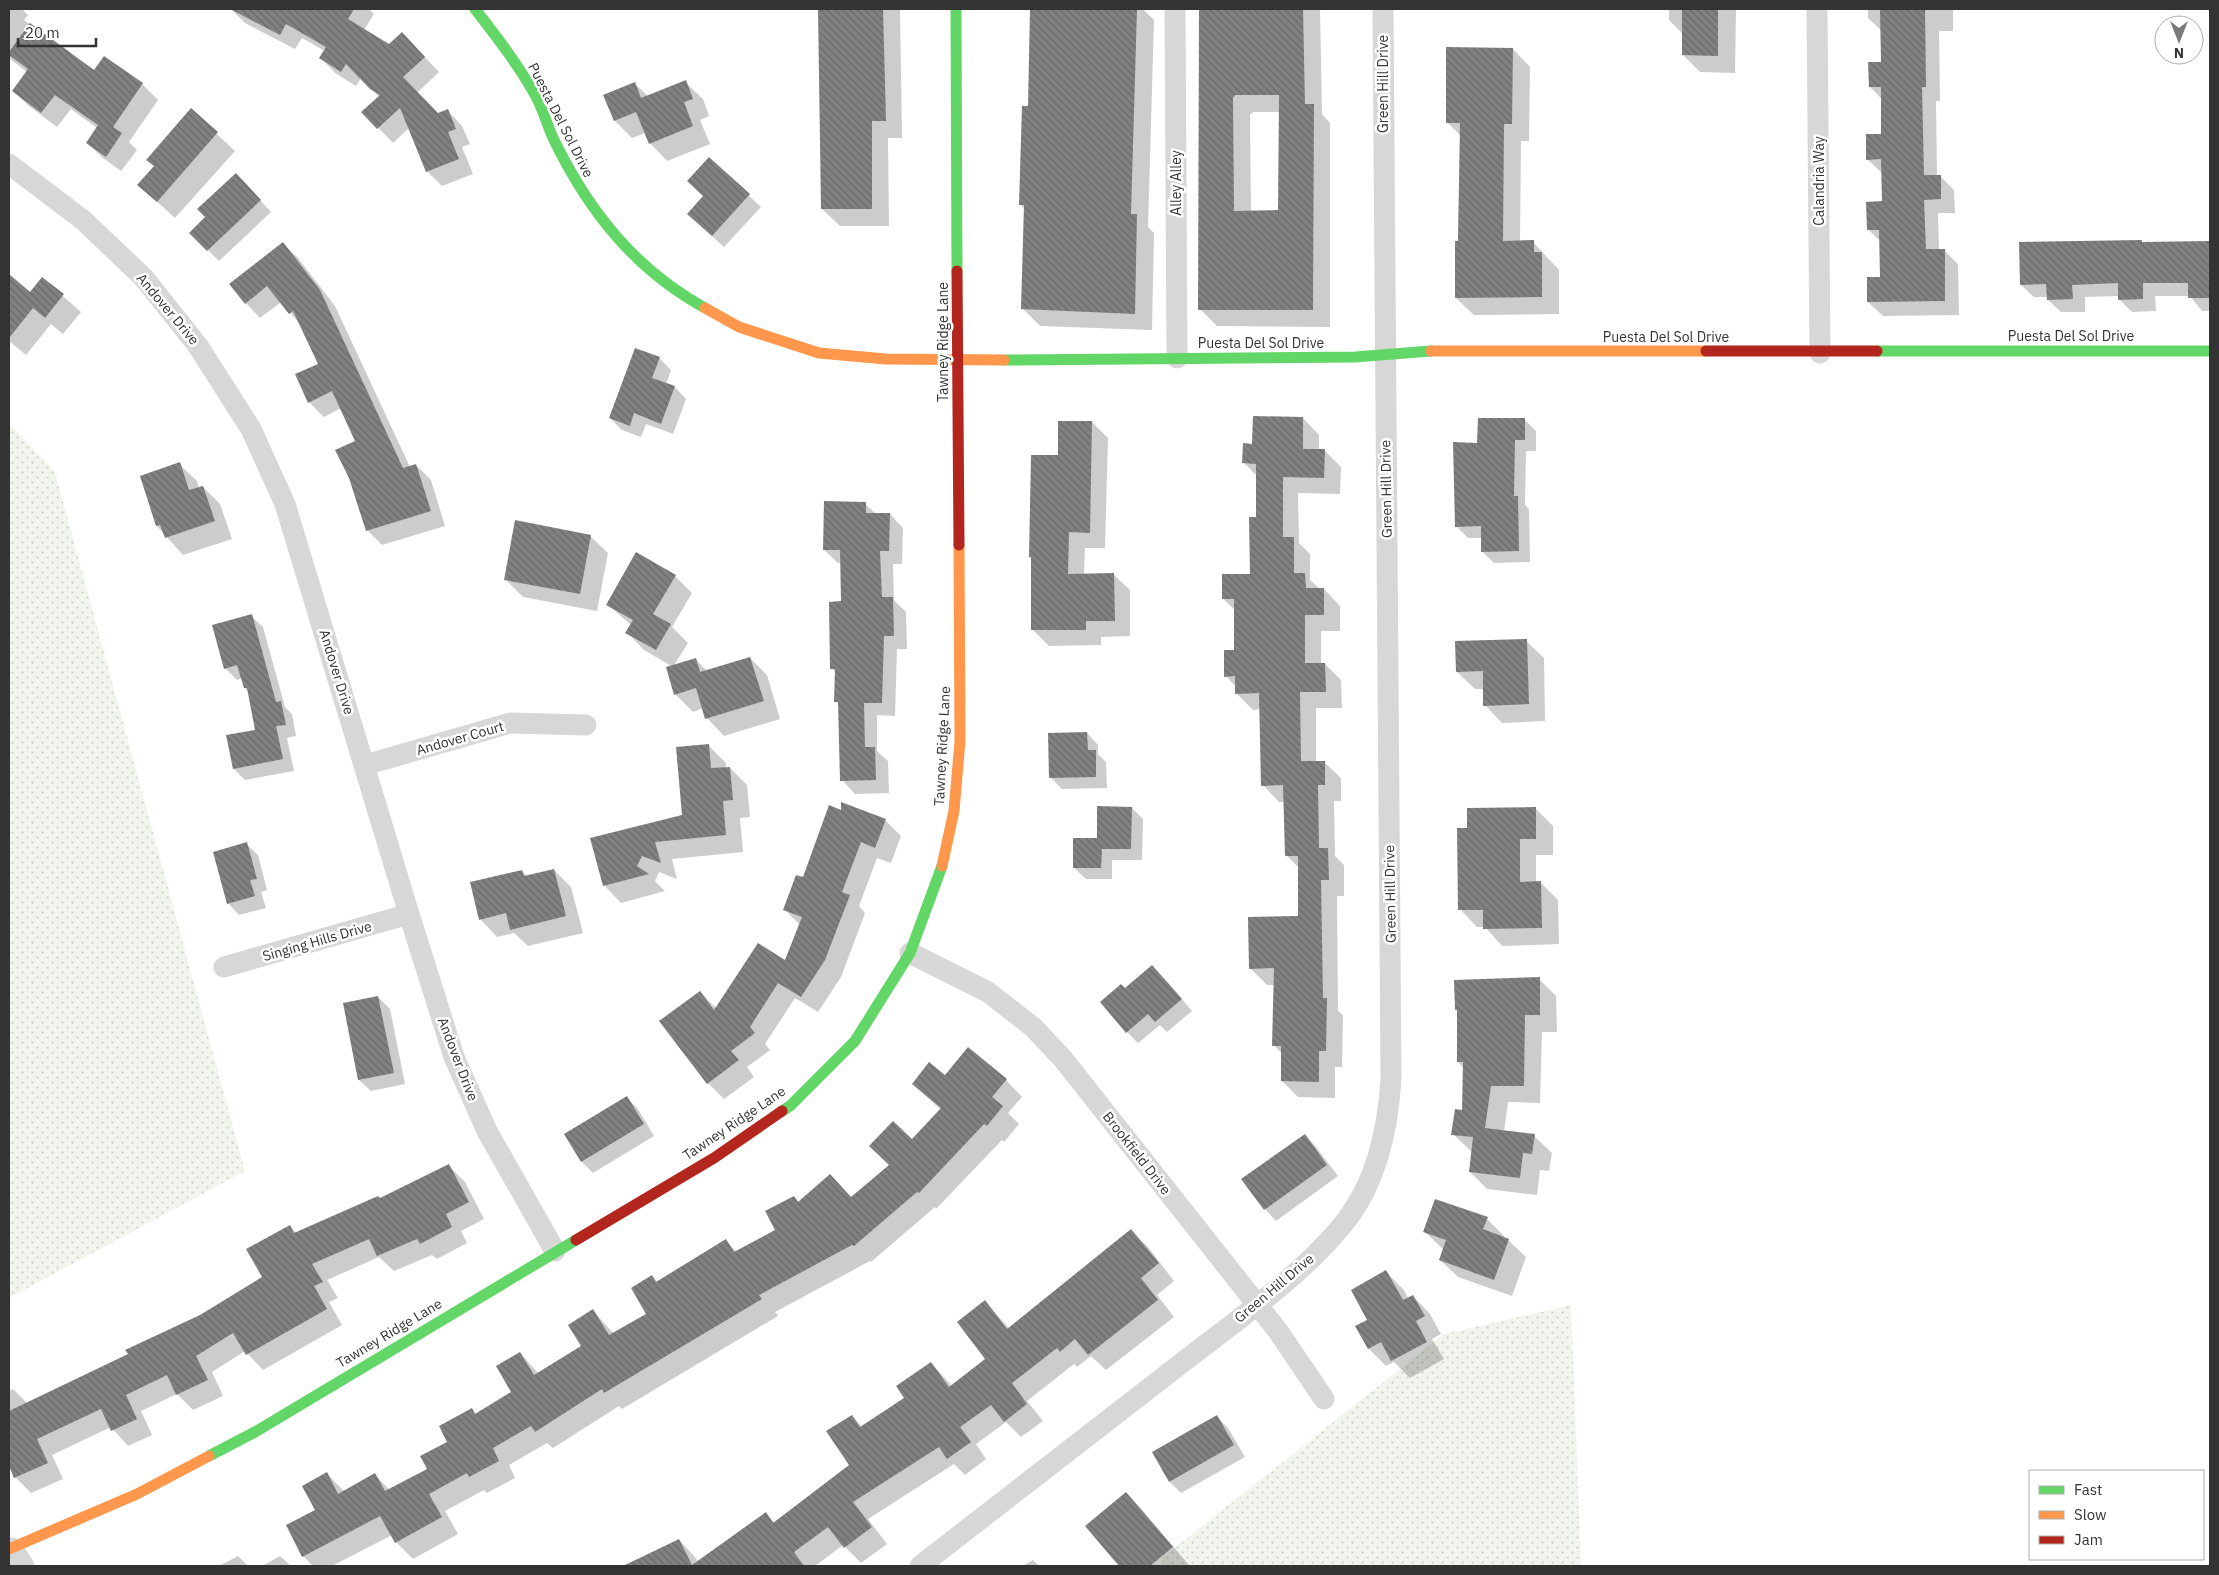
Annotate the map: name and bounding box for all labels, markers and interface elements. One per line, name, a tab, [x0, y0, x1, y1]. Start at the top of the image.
scale bar	[18, 15, 95, 47]
north arrow	[2154, 15, 2204, 65]
text: 20 m	[25, 23, 60, 42]
street label: Green Hill Drive	[1374, 35, 1392, 133]
text: N	[2174, 44, 2184, 62]
street label: Puesta Del Sol Drive	[524, 60, 598, 181]
street label: Calandria Way	[1810, 136, 1828, 226]
street label: Alley Alley	[1167, 150, 1185, 216]
street label: Andover Drive	[133, 269, 203, 349]
street label: Tawney Ridge Lane	[934, 282, 952, 402]
street label: Puesta Del Sol Drive	[2008, 327, 2134, 345]
street label: Puesta Del Sol Drive	[1603, 328, 1729, 346]
street label: Puesta Del Sol Drive	[1198, 334, 1324, 352]
street label: Green Hill Drive	[1376, 439, 1396, 538]
street label: Andover Drive	[316, 627, 359, 717]
street label: Tawney Ridge Lane	[930, 685, 954, 806]
street label: Andover Court	[414, 717, 506, 759]
street label: Green Hill Drive	[1380, 844, 1400, 943]
street label: Singing Hills Drive	[260, 917, 374, 965]
street label: Andover Drive	[434, 1015, 482, 1104]
street label: Tawney Ridge Lane	[679, 1082, 789, 1164]
street label: Brookfield Drive	[1099, 1108, 1175, 1198]
street label: Green Hill Drive	[1231, 1249, 1318, 1326]
street label: Tawney Ridge Lane	[333, 1294, 445, 1372]
legend	[2029, 1470, 2204, 1560]
text: Fast	[2074, 1480, 2102, 1499]
text: Slow	[2074, 1505, 2107, 1524]
text: Jam	[2074, 1530, 2103, 1549]

